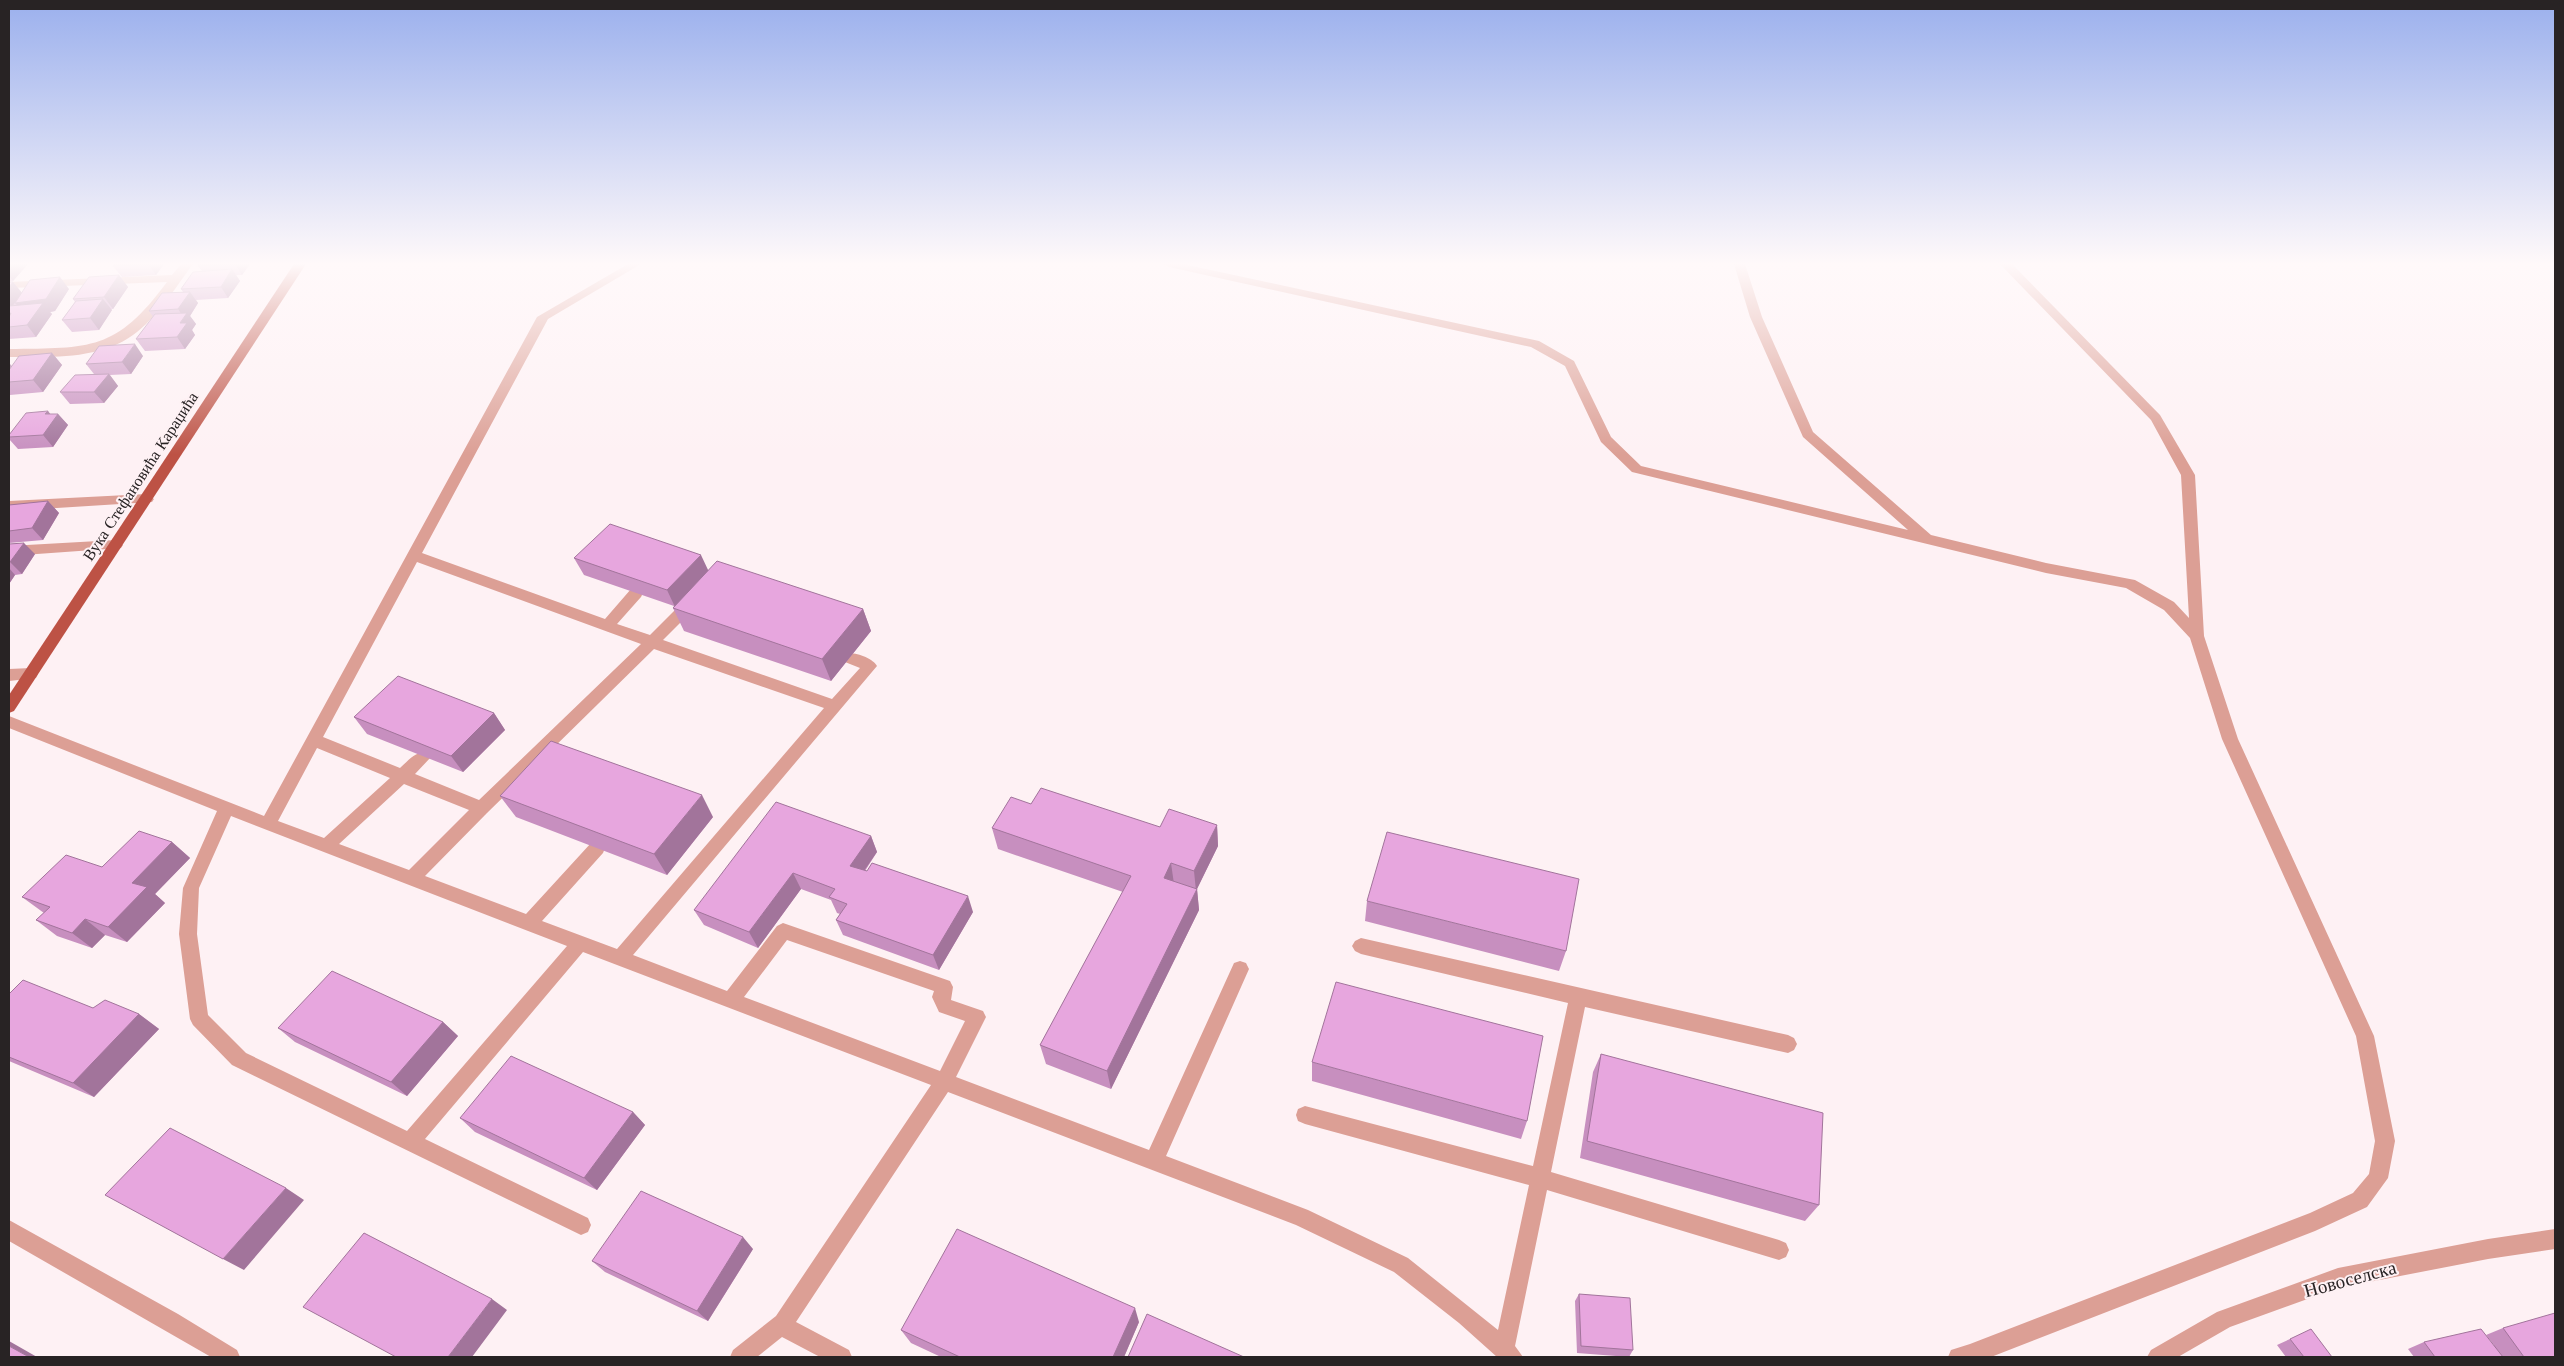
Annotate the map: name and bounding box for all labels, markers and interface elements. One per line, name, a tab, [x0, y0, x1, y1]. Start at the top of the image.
street label: Вука Стефановића Караџића	[78, 388, 202, 564]
street label: Новоселска	[2301, 1256, 2399, 1302]

